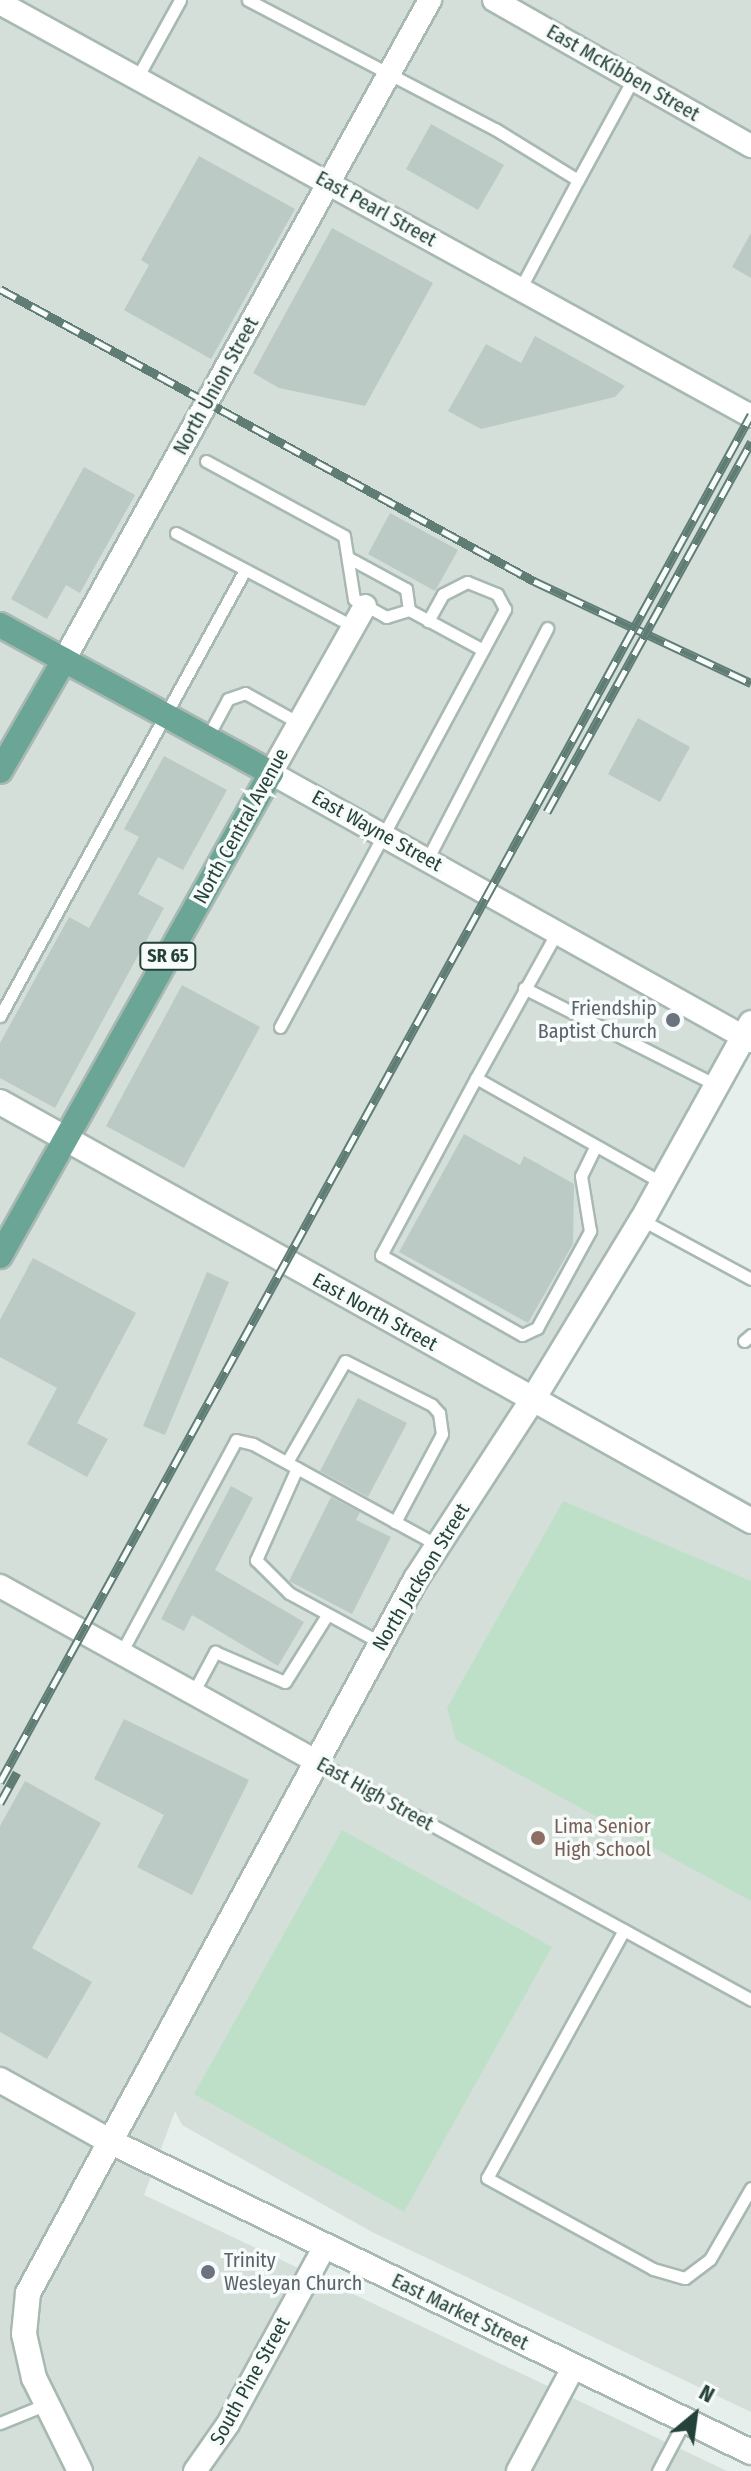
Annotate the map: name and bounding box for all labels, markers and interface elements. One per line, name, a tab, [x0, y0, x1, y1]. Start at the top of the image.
street label: East McKibben Street	[542, 19, 704, 127]
street label: East Pearl Street	[312, 166, 440, 252]
street label: North Union Street	[168, 313, 264, 459]
street label: North Central Avenue	[188, 744, 294, 908]
street label: East Wayne Street	[307, 785, 447, 877]
road number: SR 65	[138, 942, 198, 970]
place label: Friendship Baptist Church	[538, 996, 657, 1043]
marker: Friendship Baptist Church	[664, 1011, 682, 1029]
street label: East North Street	[308, 1268, 442, 1356]
street label: North Jackson Street	[367, 1499, 475, 1655]
street label: East High Street	[313, 1752, 437, 1836]
place label: Lima Senior High School	[554, 1814, 651, 1861]
marker: Lima Senior High School	[529, 1829, 547, 1847]
place label: Trinity Wesleyan Church	[224, 2248, 362, 2295]
marker: Trinity Wesleyan Church	[199, 2263, 217, 2281]
street label: East Market Street	[388, 2269, 532, 2355]
street label: South Pine Street	[205, 2313, 295, 2449]
north arrow	[655, 2375, 735, 2455]
text: N	[695, 2379, 719, 2409]

